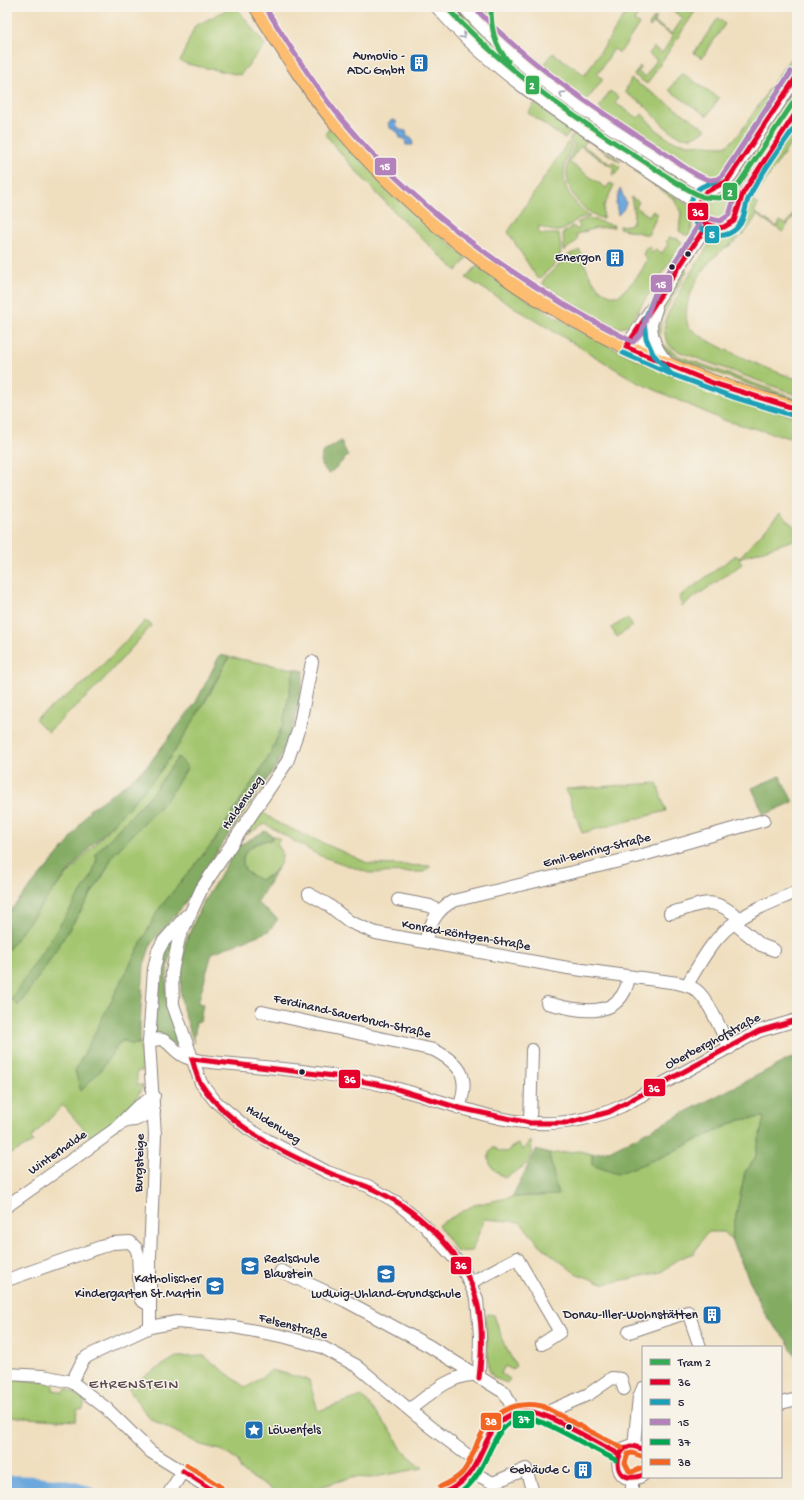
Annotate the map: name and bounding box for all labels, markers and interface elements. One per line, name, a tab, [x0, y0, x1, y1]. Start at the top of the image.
one-way arrow	[458, 31, 466, 39]
place label: Aumovio - ADC GmbH	[347, 49, 406, 79]
building icon: Aumovio - ADC GmbH	[408, 52, 430, 74]
line badge: 2	[525, 75, 540, 95]
text: 2	[529, 81, 535, 93]
one-way arrow	[560, 92, 567, 99]
line badge: 15	[374, 157, 397, 176]
text: 15	[379, 162, 390, 174]
line badge: 2	[722, 182, 738, 201]
text: 2	[727, 188, 733, 200]
line badge: 36	[687, 202, 709, 221]
text: 36	[691, 208, 704, 220]
line badge: 5	[704, 225, 720, 244]
text: 5	[709, 230, 715, 242]
building icon: Energon	[604, 247, 626, 269]
unlabelled marker	[683, 249, 693, 259]
place label: Energon	[555, 251, 602, 266]
unlabelled marker	[667, 262, 677, 272]
line badge: 15	[650, 274, 673, 293]
text: 15	[655, 280, 666, 292]
street label: Haldenweg	[219, 773, 267, 833]
street label: Emil-Behring-Straße	[542, 830, 653, 872]
street label: Konrad-Röntgen-Straße	[400, 917, 532, 955]
street label: Ferdinand-Sauerbruch-Straße	[271, 991, 432, 1042]
street label: Oberberghofstraße	[663, 1010, 763, 1073]
unlabelled marker	[297, 1067, 307, 1077]
line badge: 36	[338, 1069, 361, 1089]
text: 36	[343, 1075, 356, 1087]
line badge: 36	[643, 1078, 666, 1097]
text: 36	[647, 1084, 660, 1096]
street label: Haldenweg	[243, 1102, 303, 1148]
street label: Winterhalde	[26, 1127, 90, 1179]
street label: Burgsteige	[131, 1133, 149, 1193]
place label: Realschule Blaustein	[263, 1252, 320, 1282]
school or university icon: Realschule Blaustein	[239, 1255, 261, 1277]
line badge: 36	[450, 1256, 472, 1275]
text: 36	[454, 1261, 467, 1273]
school or university icon: Ludwig-Uhland-Grundschule	[375, 1263, 397, 1285]
place label: Katholischer Kindergarten St.Martin	[75, 1272, 202, 1302]
school or university icon: Katholischer Kindergarten St.Martin	[204, 1275, 226, 1297]
place label: Ludwig-Uhland-Grundschule	[311, 1287, 461, 1302]
building icon: Donau-Iller-Wohnstätten	[701, 1304, 723, 1326]
place label: Donau-Iller-Wohnstätten	[562, 1308, 699, 1323]
street label: Felsenstraße	[256, 1310, 329, 1343]
legend	[642, 1346, 782, 1478]
text: Tram 2	[677, 1357, 711, 1371]
district label: EHRENSTEIN	[89, 1376, 179, 1394]
text: 36	[677, 1377, 691, 1391]
text: 5	[678, 1397, 684, 1411]
line badge: 37	[512, 1410, 535, 1429]
line badge: 38	[480, 1412, 502, 1431]
text: 37	[517, 1415, 531, 1427]
text: 38	[484, 1417, 497, 1429]
text: 15	[677, 1417, 689, 1431]
place icon: Löwenfels	[243, 1419, 265, 1441]
unlabelled marker	[564, 1422, 574, 1432]
place label: Löwenfels	[268, 1423, 322, 1438]
text: 37	[677, 1437, 691, 1451]
text: 38	[677, 1457, 691, 1471]
building icon: Gebäude C	[572, 1459, 594, 1481]
place label: Gebäude C	[509, 1463, 570, 1478]

